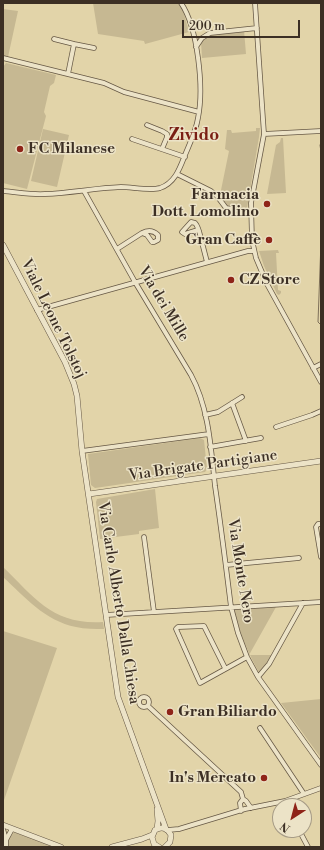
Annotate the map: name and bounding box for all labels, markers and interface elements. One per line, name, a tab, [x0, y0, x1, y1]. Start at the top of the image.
scale bar	[184, 12, 302, 38]
text: 200 m	[189, 19, 225, 34]
district label: Zivido	[169, 126, 219, 146]
place label: FC Milanese	[28, 140, 115, 158]
marker: FC Milanese	[15, 144, 25, 154]
place label: Farmacia Dott. Lomolino	[152, 186, 259, 221]
marker: Farmacia Dott. Lomolino	[262, 199, 272, 209]
place label: Gran Caffè	[185, 231, 261, 249]
marker: Gran Caffè	[264, 235, 274, 245]
street label: Viale Leone Tolstoj	[16, 256, 90, 382]
street label: Via dei Mille	[134, 263, 192, 345]
place label: CZ Store	[239, 271, 300, 289]
marker: CZ Store	[226, 275, 236, 285]
street label: Via Brigate Partigiane	[127, 447, 279, 485]
street label: Via Carlo Alberto Dalla Chiesa	[93, 500, 143, 706]
street label: Via Monte Nero	[223, 518, 257, 624]
place label: Gran Biliardo	[178, 703, 277, 721]
marker: Gran Biliardo	[165, 707, 175, 717]
place label: In's Mercato	[169, 769, 256, 787]
marker: In's Mercato	[259, 773, 269, 783]
north arrow	[272, 798, 312, 838]
text: N	[278, 819, 293, 835]

